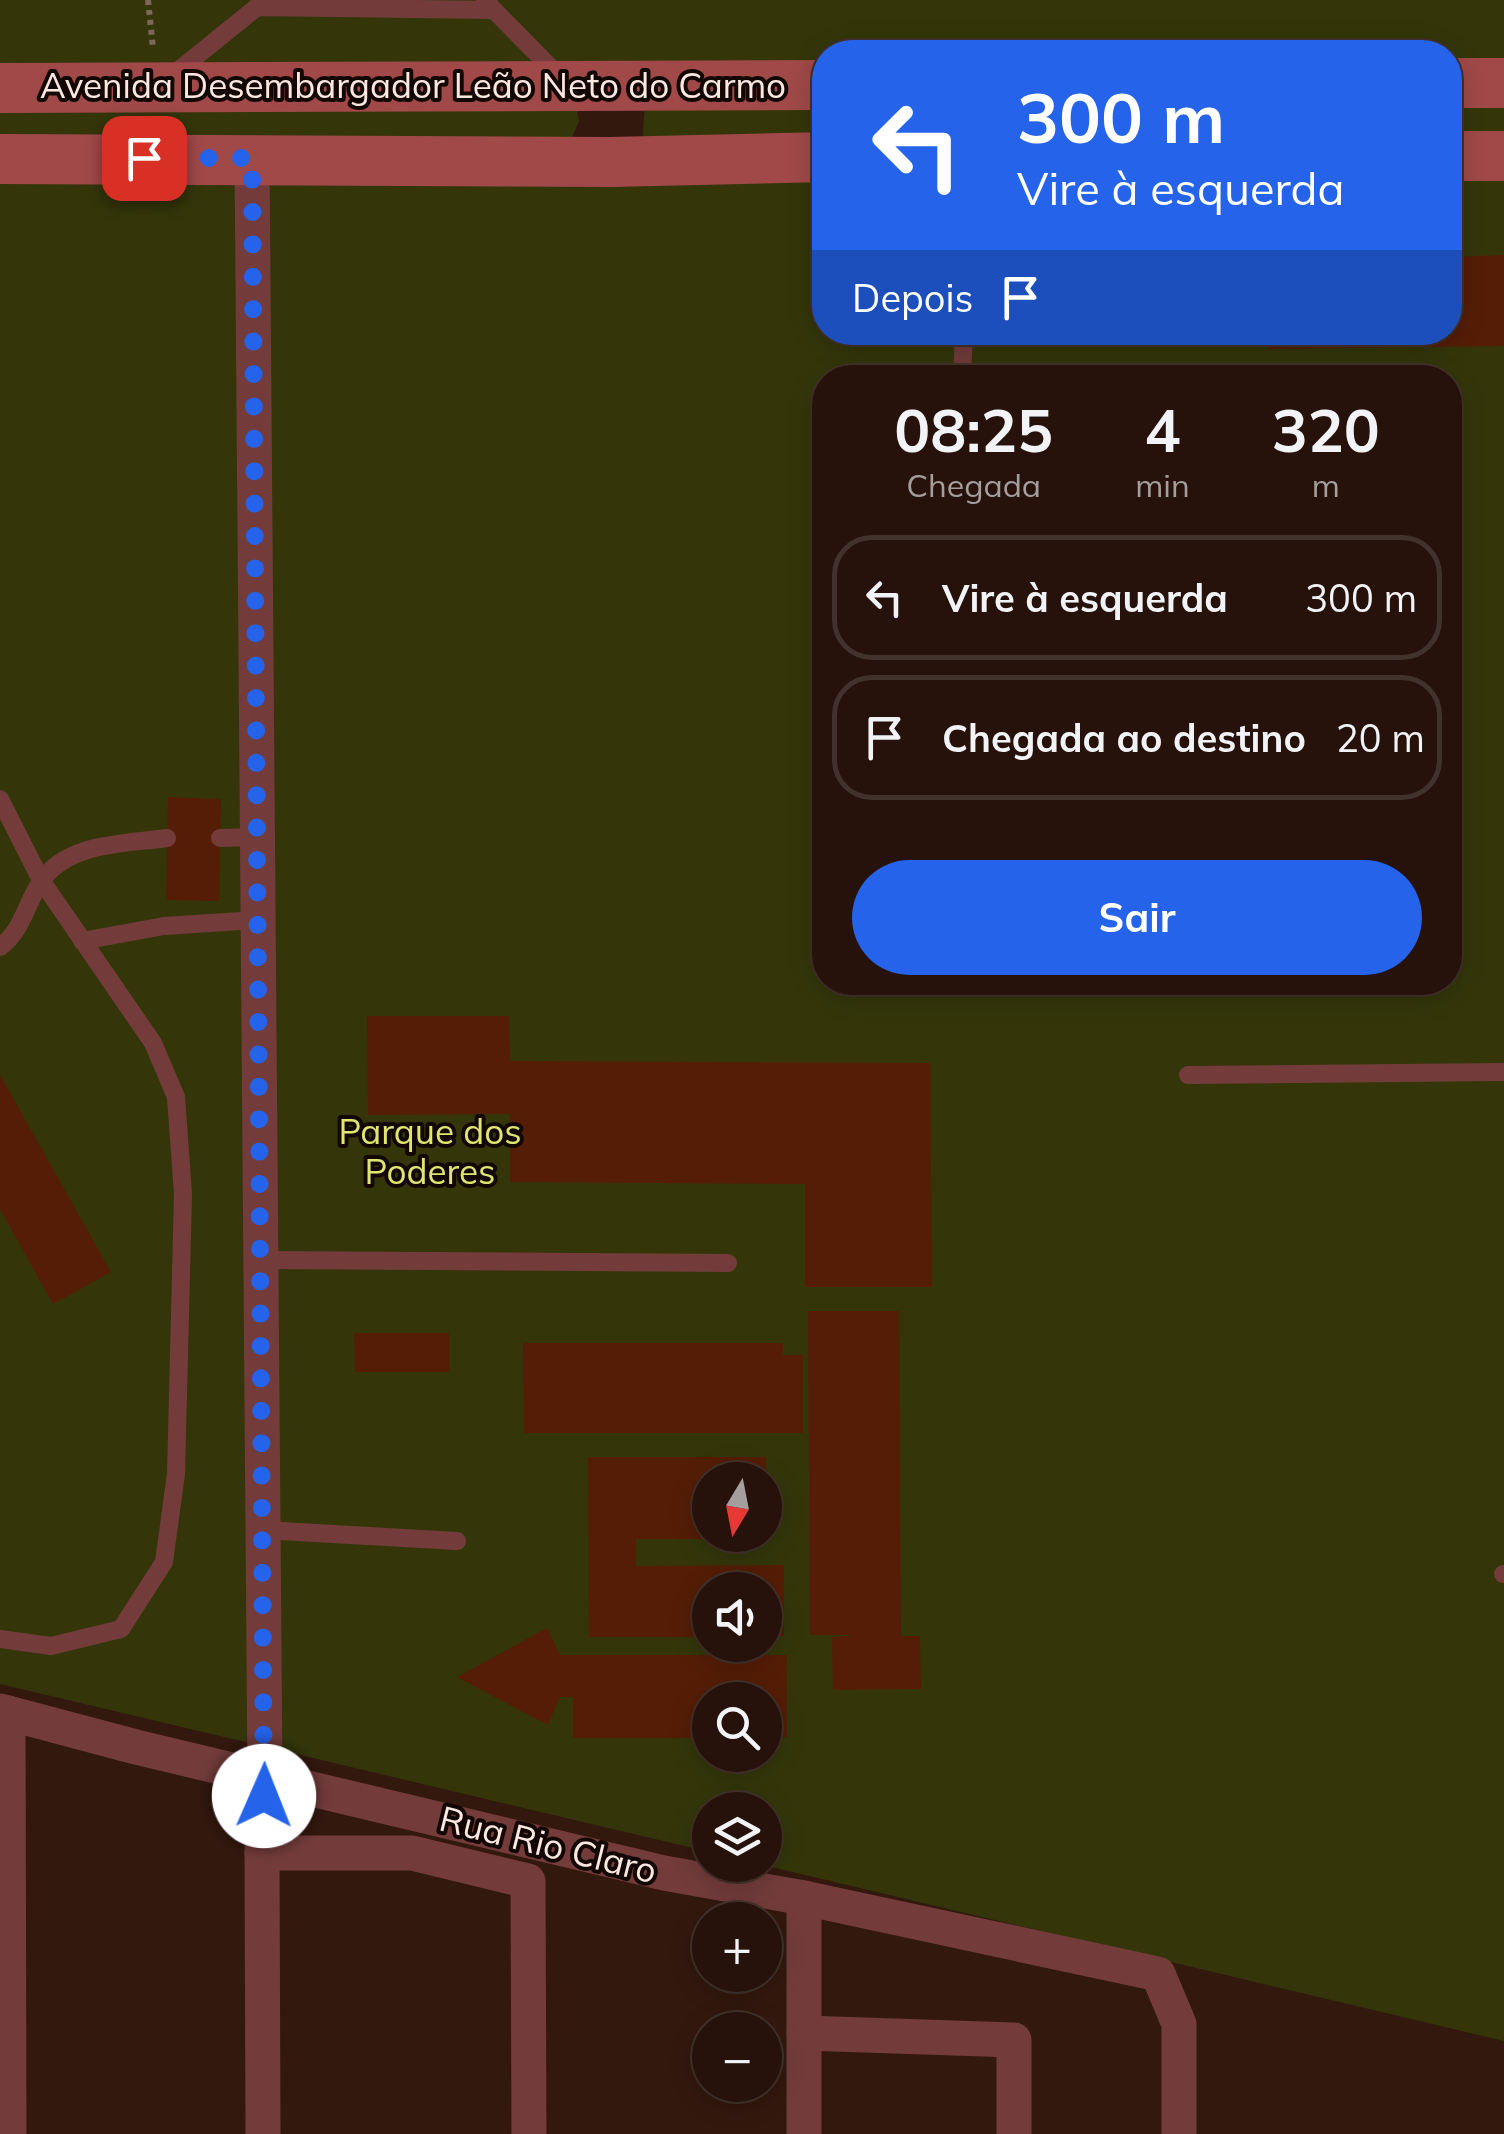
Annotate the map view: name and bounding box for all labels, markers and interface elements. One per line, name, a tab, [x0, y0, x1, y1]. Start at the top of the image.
street label: Avenida Desembargador Leão Neto do Carmo	[40, 63, 786, 107]
text: 300 m	[1017, 73, 1225, 161]
icon: left	[852, 80, 982, 210]
pin	[102, 116, 187, 201]
icon: arrive	[117, 131, 172, 186]
text: Vire à esquerda	[1017, 160, 1344, 216]
icon: arrive	[993, 270, 1048, 325]
text: Depois	[852, 274, 973, 322]
text: 08:25	[894, 392, 1053, 467]
text: 4	[1144, 392, 1180, 467]
text: 320	[1272, 392, 1380, 467]
text: Chegada	[906, 465, 1041, 505]
text: min	[1135, 465, 1190, 505]
text: m	[1312, 465, 1340, 505]
icon: left	[857, 570, 912, 625]
text: Vire à esquerda	[942, 574, 1228, 622]
text: 300 m	[1305, 574, 1417, 622]
icon: arrive	[857, 710, 912, 765]
text: Chegada ao destino	[942, 714, 1306, 762]
text: 20 m	[1336, 714, 1425, 762]
button: Sair	[852, 860, 1422, 975]
park label: Parque dos Poderes	[338, 1109, 522, 1193]
north arrow	[692, 1462, 782, 1552]
map controls	[692, 1462, 782, 2102]
button: sound	[692, 1572, 782, 1662]
button: search	[692, 1682, 782, 1772]
position arrow	[212, 1744, 316, 1848]
button: layers	[692, 1792, 782, 1882]
street label: Rua Rio Claro	[435, 1796, 661, 1892]
button: +	[692, 1902, 782, 1992]
button: −	[692, 2012, 782, 2102]

